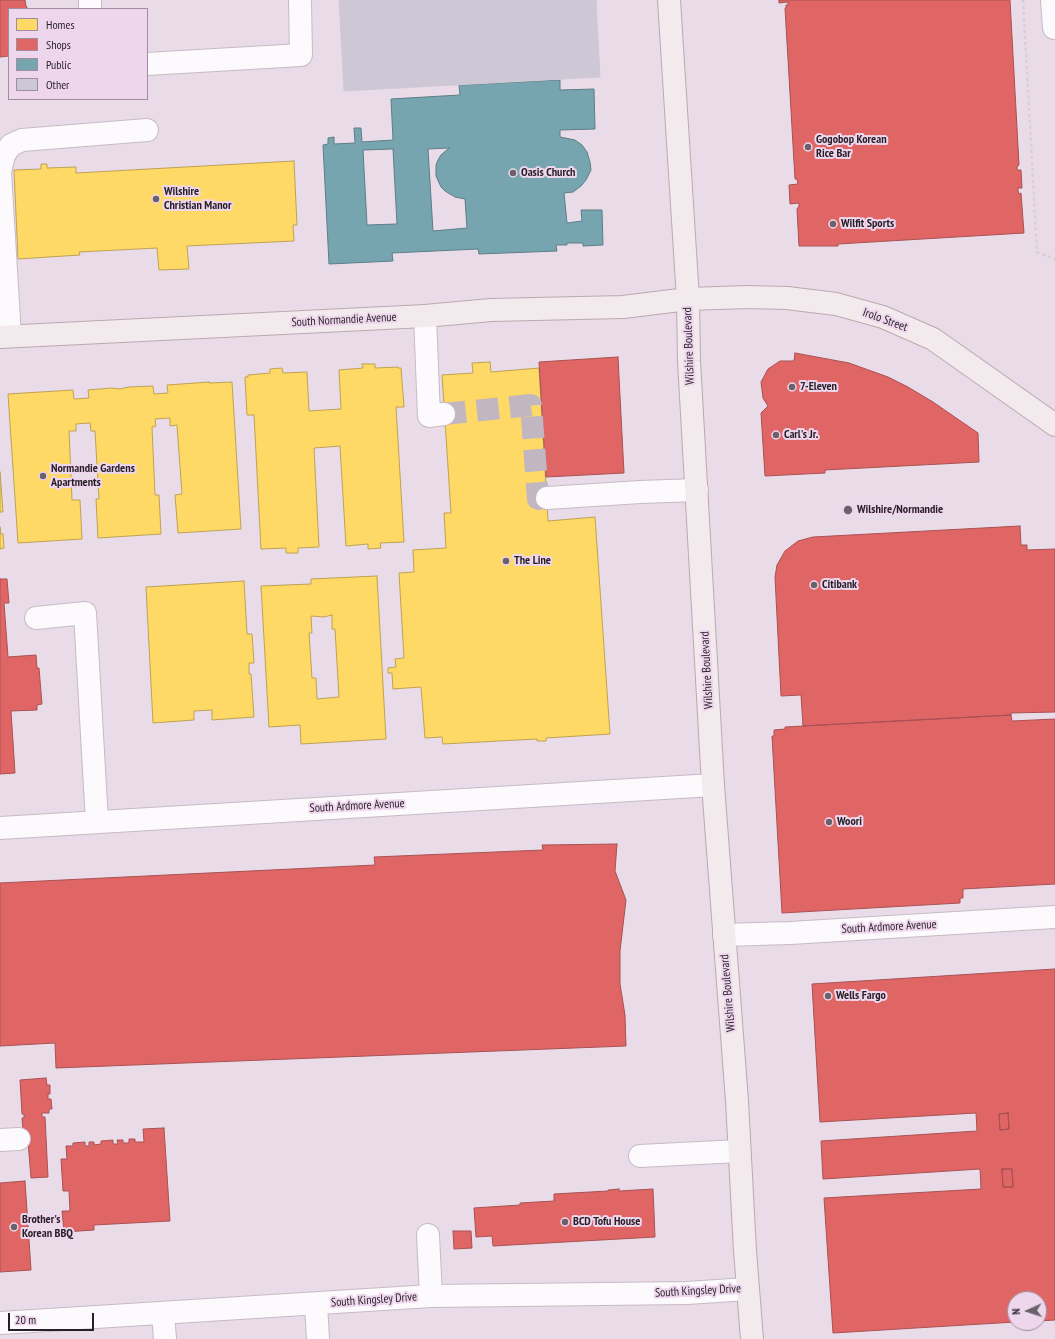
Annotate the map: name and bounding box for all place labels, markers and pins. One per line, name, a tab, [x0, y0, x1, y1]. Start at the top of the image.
place label: Gogobop Korean Rice Bar	[816, 133, 887, 161]
marker: Gogobop Korean Rice Bar	[803, 142, 813, 152]
place label: Oasis Church	[521, 166, 575, 180]
marker: Oasis Church	[508, 168, 518, 178]
place label: Wilshire Christian Manor	[164, 185, 231, 213]
marker: Wilshire Christian Manor	[151, 194, 161, 204]
place label: Wilfit Sports	[841, 217, 894, 231]
marker: Wilfit Sports	[828, 219, 838, 229]
place label: 7-Eleven	[800, 380, 837, 394]
marker: 7-Eleven	[787, 382, 797, 392]
place label: Carl's Jr.	[784, 428, 818, 442]
marker: Carl's Jr.	[771, 430, 781, 440]
place label: Normandie Gardens Apartments	[51, 462, 135, 490]
marker: Normandie Gardens Apartments	[38, 471, 48, 481]
place label: Wilshire/Normandie	[857, 503, 943, 517]
marker: Wilshire/Normandie	[842, 504, 854, 516]
place label: The Line	[514, 554, 551, 568]
marker: The Line	[501, 556, 511, 566]
place label: Citibank	[822, 578, 857, 592]
marker: Citibank	[809, 580, 819, 590]
place label: Woori	[837, 815, 862, 829]
marker: Woori	[824, 817, 834, 827]
place label: Wells Fargo	[836, 989, 886, 1003]
marker: Wells Fargo	[823, 991, 833, 1001]
place label: Brother's Korean BBQ	[22, 1213, 73, 1241]
place label: BCD Tofu House	[573, 1215, 640, 1229]
marker: BCD Tofu House	[560, 1217, 570, 1227]
marker: Brother's Korean BBQ	[9, 1222, 19, 1232]

